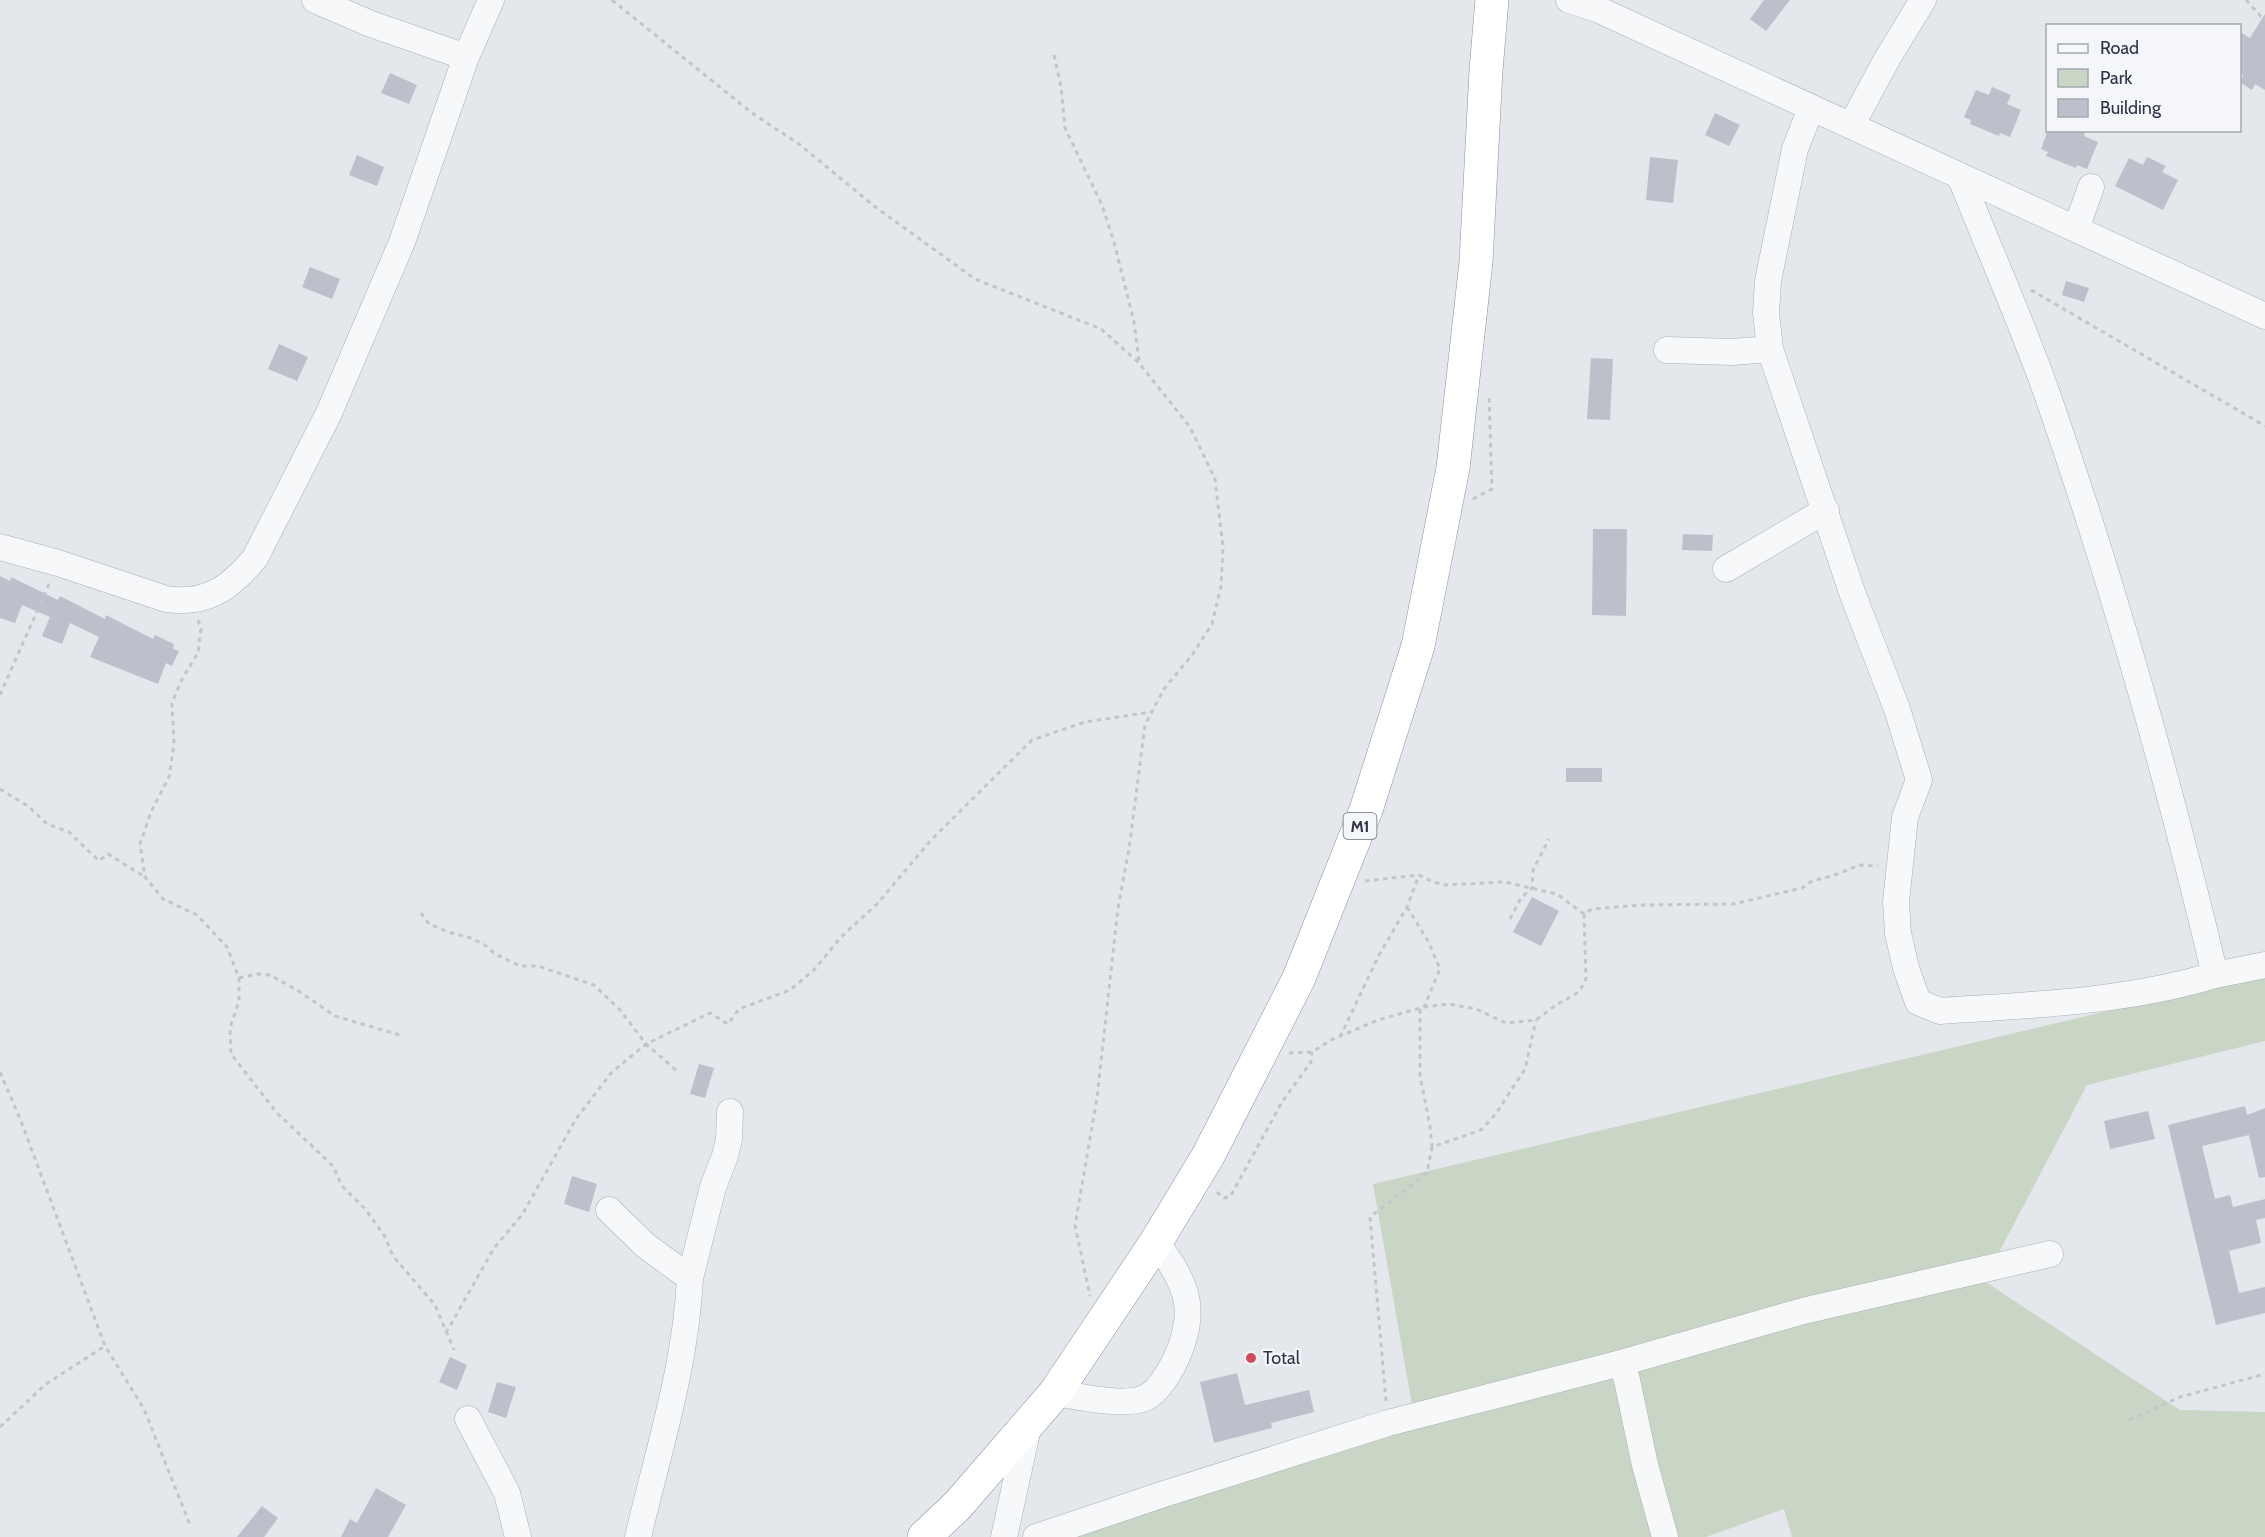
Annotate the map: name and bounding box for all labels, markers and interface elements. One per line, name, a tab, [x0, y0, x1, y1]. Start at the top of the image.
legend	[2046, 24, 2241, 132]
text: Road	[2100, 37, 2139, 59]
text: Park	[2100, 67, 2133, 89]
text: Building	[2100, 97, 2162, 119]
road number: M1	[1344, 813, 1376, 839]
place label: Total	[1263, 1347, 1301, 1369]
marker: Total	[1244, 1351, 1258, 1365]

